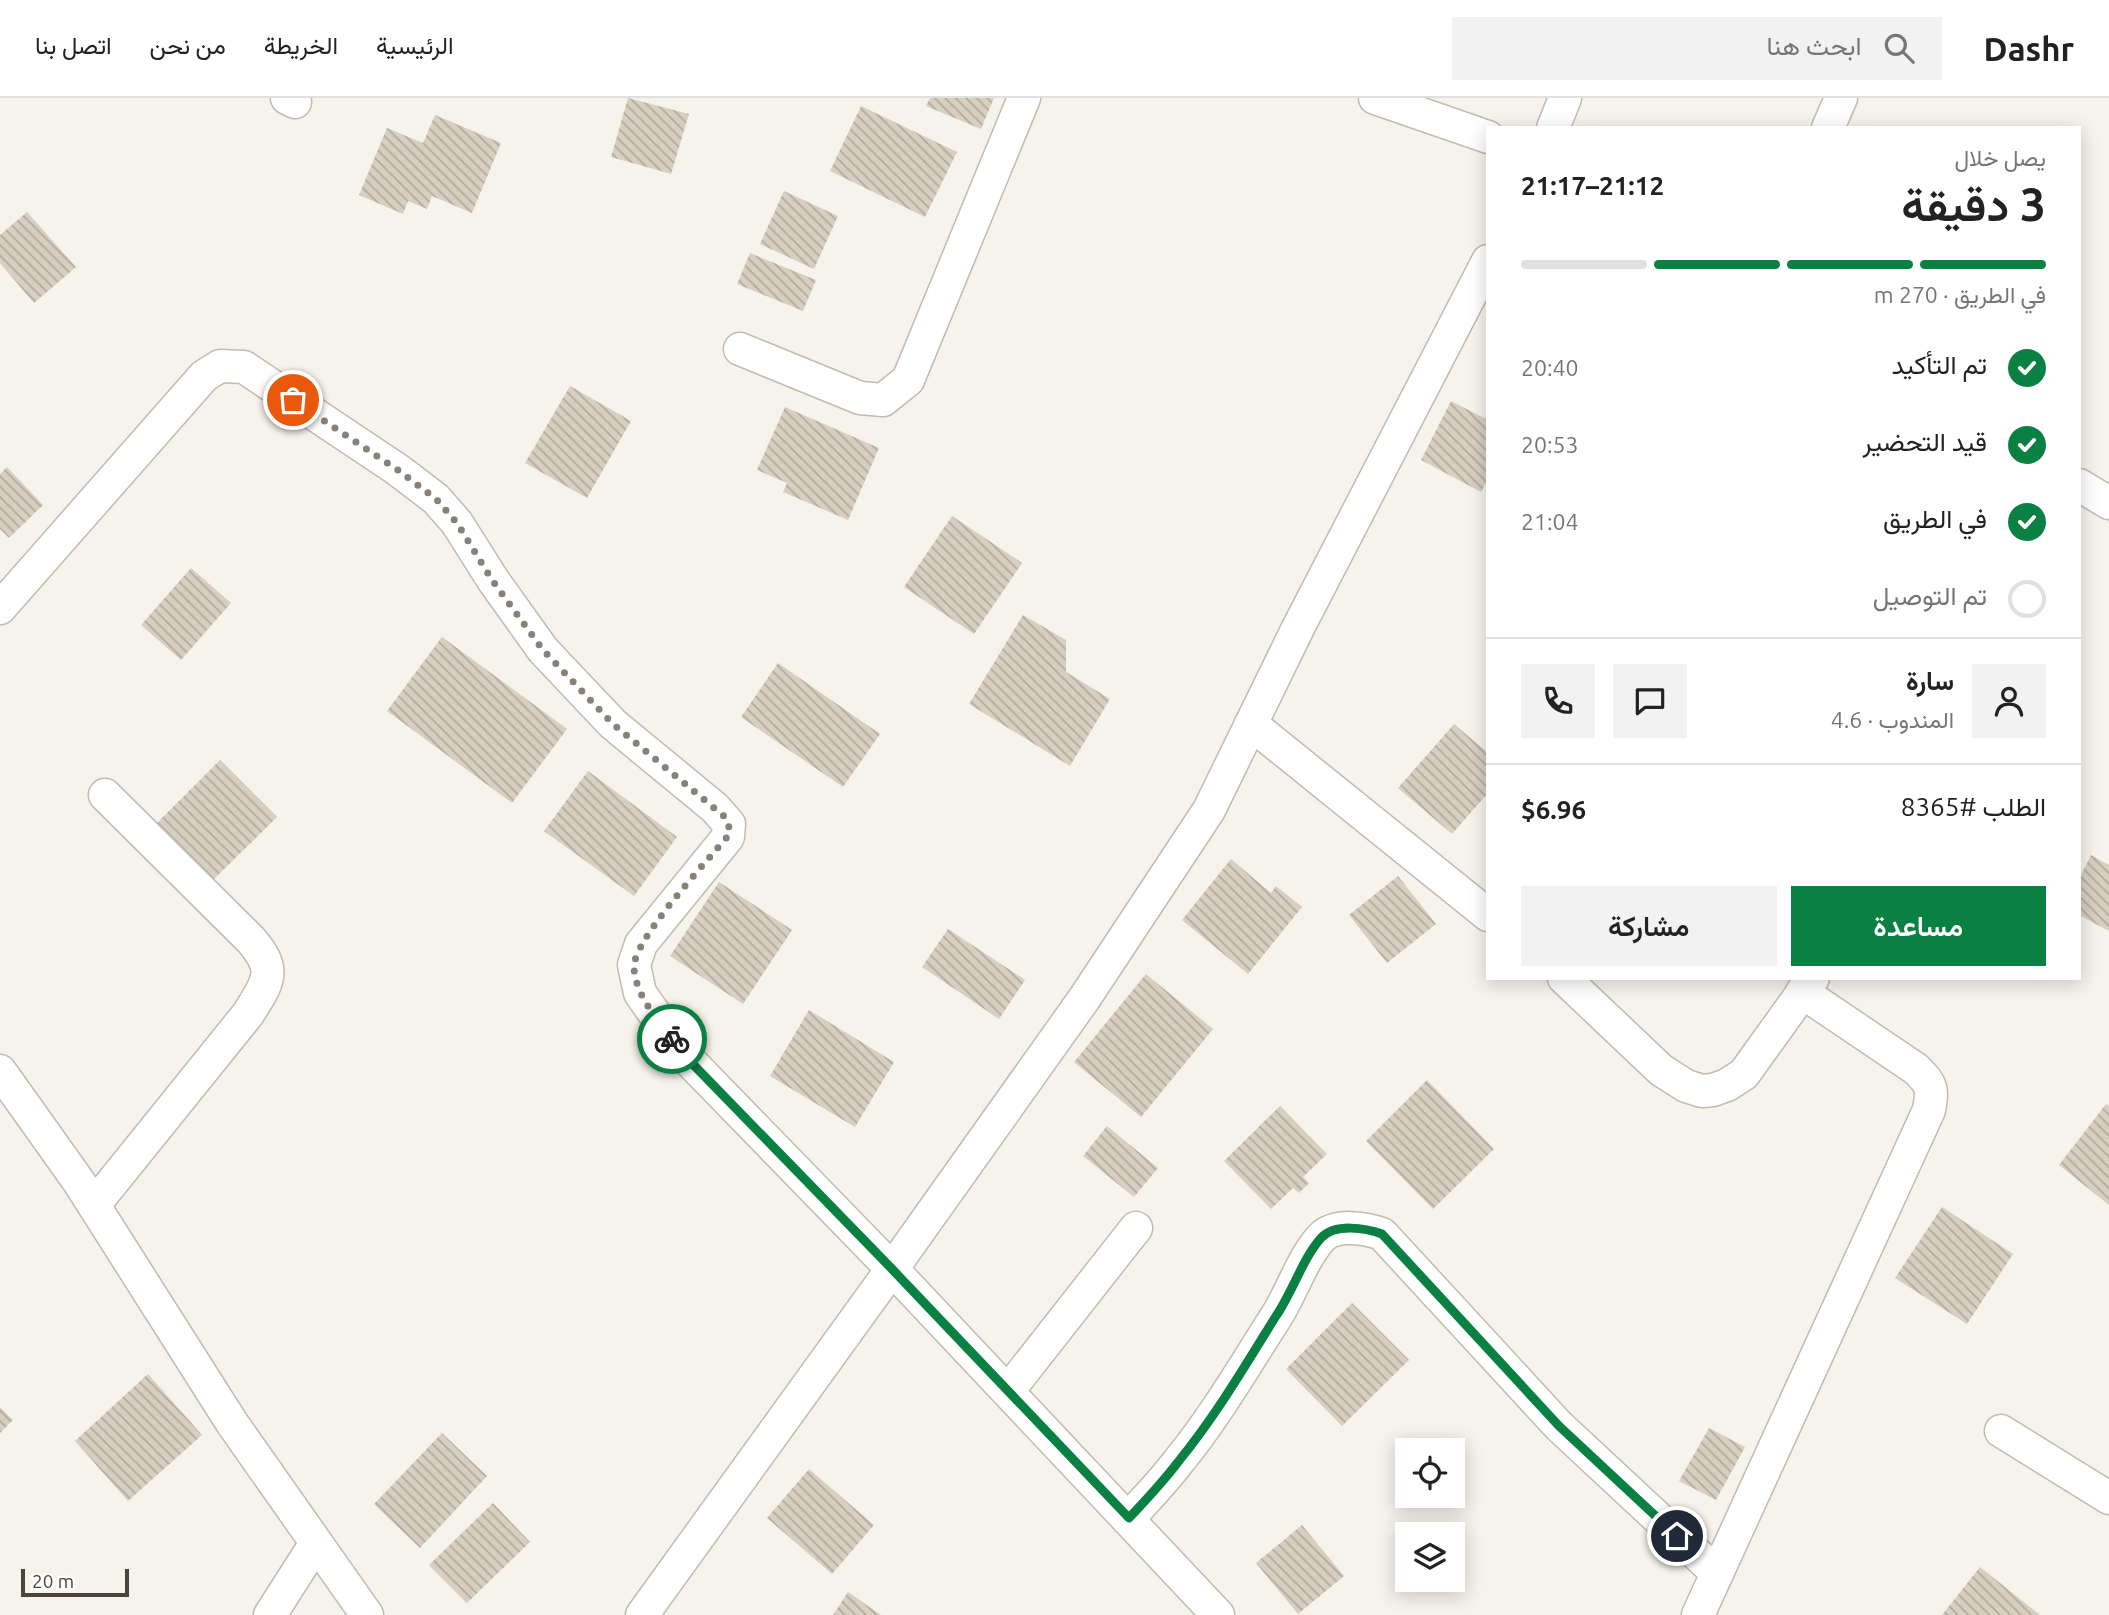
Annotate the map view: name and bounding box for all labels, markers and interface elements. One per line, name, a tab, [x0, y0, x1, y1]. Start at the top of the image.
search box	[1452, 17, 1942, 80]
icon: search	[1880, 29, 1918, 67]
text: Dashr	[1984, 30, 2074, 67]
text: ابحث هنا	[1766, 31, 1862, 60]
text: اتصل بنا	[35, 32, 112, 59]
text: من نحن	[150, 32, 226, 59]
text: الخريطة	[264, 32, 338, 59]
text: الرئيسية	[376, 32, 454, 59]
text: يصل خلال	[1954, 145, 2046, 170]
text: 21:12–21:17	[1521, 171, 1664, 200]
text: 3 دقيقة	[1901, 178, 2046, 230]
text: في الطريق · 270 m	[1874, 282, 2046, 307]
icon: check	[2008, 349, 2046, 387]
text: تم التأكيد	[1892, 350, 1987, 379]
text: 20:40	[1521, 355, 1579, 380]
pin	[263, 370, 323, 430]
icon: bag	[274, 381, 312, 419]
icon: check	[2008, 426, 2046, 464]
text: قيد التحضير	[1863, 427, 1987, 456]
text: 20:53	[1521, 432, 1579, 457]
icon: check	[2008, 503, 2046, 541]
text: في الطريق	[1883, 504, 1987, 533]
text: 21:04	[1521, 509, 1579, 534]
text: تم التوصيل	[1873, 581, 1987, 610]
button: phone	[1521, 664, 1595, 738]
button: chat	[1613, 664, 1687, 738]
button: person	[1972, 664, 2046, 738]
text: سارة	[1906, 666, 1954, 695]
text: المندوب · 4.6	[1831, 707, 1954, 732]
text: الطلب #8365	[1901, 792, 2046, 821]
text: $6.96	[1521, 795, 1586, 824]
button: مشاركة	[1521, 886, 1777, 966]
button: مساعدة	[1791, 886, 2046, 966]
courier	[637, 1004, 707, 1074]
icon: bike	[653, 1020, 691, 1058]
map controls	[1395, 1438, 1465, 1592]
button: locate	[1395, 1438, 1465, 1508]
pin	[1647, 1506, 1707, 1566]
icon: home	[1658, 1517, 1696, 1555]
button: layers	[1395, 1522, 1465, 1592]
scale bar	[21, 1566, 130, 1598]
text: 20 m	[32, 1570, 74, 1592]

